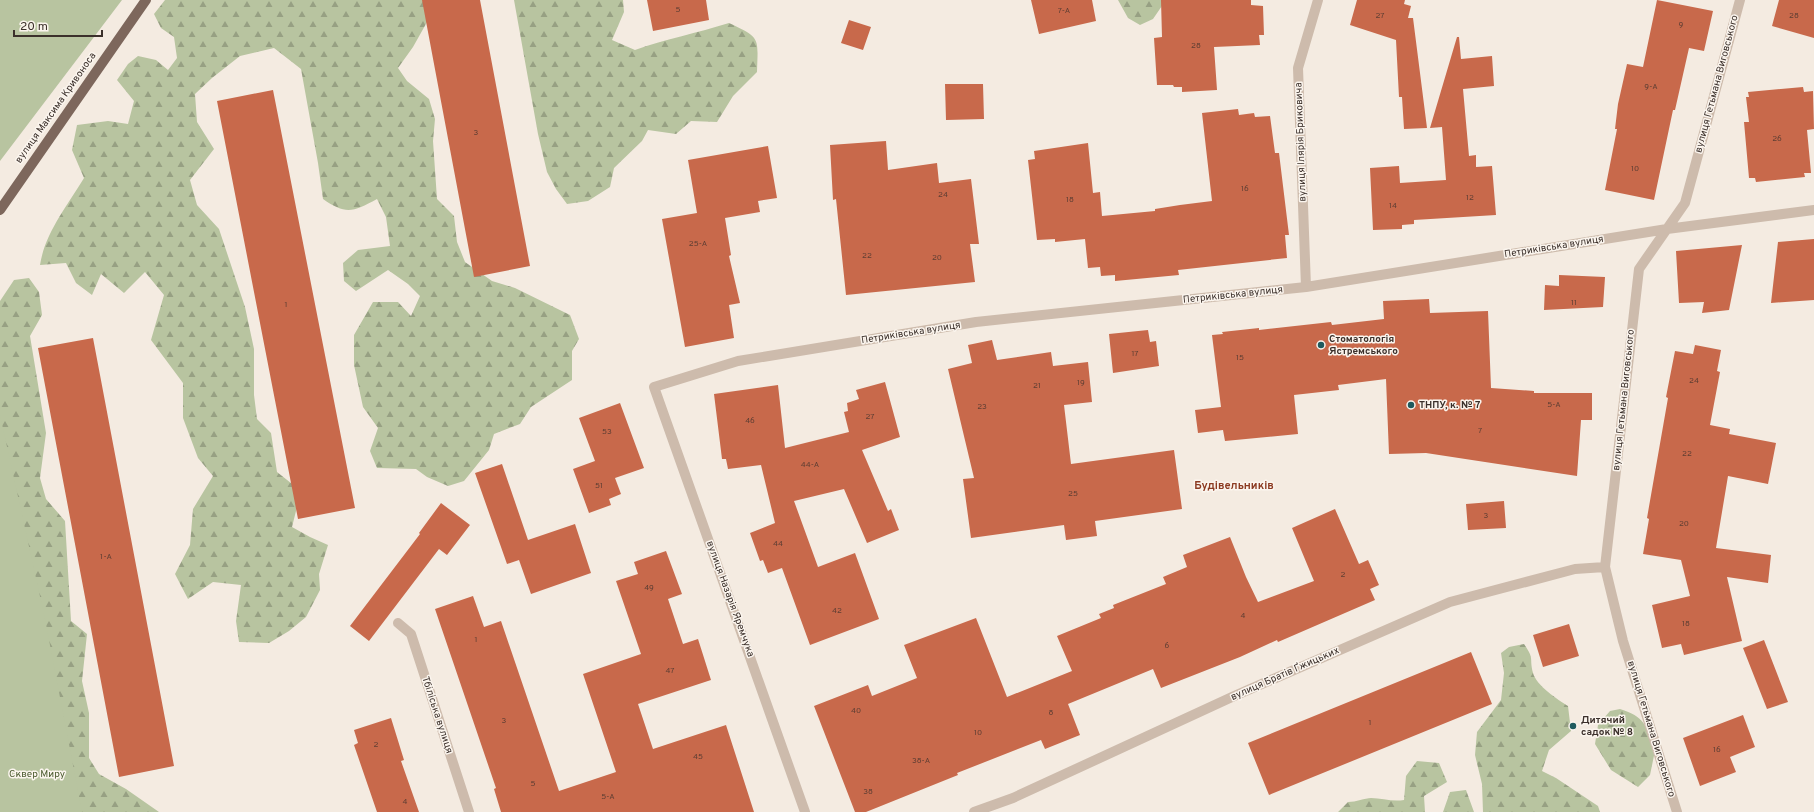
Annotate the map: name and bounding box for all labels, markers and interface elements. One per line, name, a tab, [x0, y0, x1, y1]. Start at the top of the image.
house number: 5	[676, 5, 681, 15]
house number: 7-А	[1058, 6, 1071, 16]
house number: 27	[1376, 11, 1385, 21]
house number: 28	[1789, 11, 1799, 21]
scale bar	[14, 12, 102, 38]
street label: вулиця Гетьмана Виговського	[1692, 13, 1742, 154]
text: 20 m	[20, 19, 48, 35]
house number: 9	[1679, 20, 1684, 30]
house number: 28	[1191, 41, 1201, 51]
street label: вулиця Максима Кривоноса	[13, 50, 99, 166]
street label: вулиця Ілярія Бриковича	[1292, 82, 1310, 202]
house number: 9-А	[1644, 82, 1658, 92]
house number: 3	[474, 128, 479, 138]
house number: 26	[1772, 134, 1782, 144]
house number: 10	[1631, 164, 1639, 174]
house number: 16	[1241, 184, 1249, 194]
house number: 24	[938, 190, 948, 200]
house number: 12	[1466, 193, 1474, 203]
house number: 18	[1066, 195, 1074, 205]
house number: 14	[1389, 201, 1397, 211]
street label: Петриківська вулиця	[1503, 233, 1605, 261]
house number: 25-А	[689, 239, 708, 249]
house number: 22	[862, 251, 872, 261]
house number: 20	[932, 253, 942, 263]
street label: Петриківська вулиця	[1182, 283, 1284, 307]
house number: 11	[1571, 298, 1577, 308]
house number: 1	[285, 300, 287, 310]
street label: Петриківська вулиця	[860, 319, 962, 347]
street label: вулиця Гетьмана Виговського	[1610, 328, 1638, 471]
place label: Стоматологія Ястремського	[1329, 333, 1398, 358]
marker: Стоматологія Ястремського	[1316, 340, 1326, 350]
house number: 17	[1131, 349, 1139, 359]
house number: 15	[1236, 353, 1244, 363]
house number: 24	[1689, 376, 1699, 386]
house number: 19	[1077, 378, 1085, 388]
house number: 21	[1033, 381, 1041, 391]
place label: ТНПУ, к. № 7	[1419, 399, 1480, 412]
marker: ТНПУ, к. № 7	[1406, 400, 1416, 410]
house number: 5-А	[1547, 400, 1561, 410]
house number: 23	[977, 402, 987, 412]
house number: 27	[866, 412, 875, 422]
house number: 46	[745, 416, 755, 426]
house number: 7	[1478, 426, 1482, 436]
house number: 53	[602, 427, 612, 437]
house number: 22	[1682, 449, 1692, 459]
house number: 44-А	[801, 460, 820, 470]
district label: Будівельників	[1194, 479, 1274, 493]
house number: 51	[595, 481, 603, 491]
house number: 25	[1068, 489, 1078, 499]
house number: 3	[1484, 511, 1489, 521]
house number: 20	[1679, 519, 1689, 529]
street label: вулиця Назарія Яремчука	[703, 539, 757, 659]
house number: 44	[773, 539, 783, 549]
house number: 1-А	[100, 552, 112, 562]
house number: 2	[1341, 570, 1346, 580]
house number: 49	[644, 583, 654, 593]
house number: 42	[832, 606, 842, 616]
house number: 4	[1241, 611, 1246, 621]
house number: 18	[1682, 619, 1690, 629]
house number: 1	[475, 635, 477, 645]
house number: 6	[1165, 641, 1170, 651]
street label: вулиця Братів Ґжицьких	[1229, 644, 1341, 704]
street label: вулиця Гетьмана Виговського	[1624, 659, 1678, 799]
house number: 47	[665, 666, 675, 676]
street label: Тбіліська вулиця	[418, 675, 456, 755]
house number: 40	[851, 706, 861, 716]
house number: 8	[1049, 708, 1054, 718]
place label: Дитячий садок № 8	[1581, 714, 1633, 739]
house number: 3	[502, 716, 507, 726]
house number: 1	[1369, 718, 1371, 728]
marker: Дитячий садок № 8	[1568, 721, 1578, 731]
house number: 10	[974, 728, 982, 738]
house number: 2	[374, 740, 379, 750]
house number: 16	[1713, 745, 1721, 755]
house number: 45	[693, 752, 703, 762]
house number: 38-А	[912, 756, 931, 766]
park label: Сквер Миру	[9, 768, 65, 781]
house number: 5	[531, 779, 536, 789]
house number: 38	[863, 787, 873, 797]
house number: 5-А	[601, 792, 615, 802]
house number: 4	[403, 797, 408, 807]

